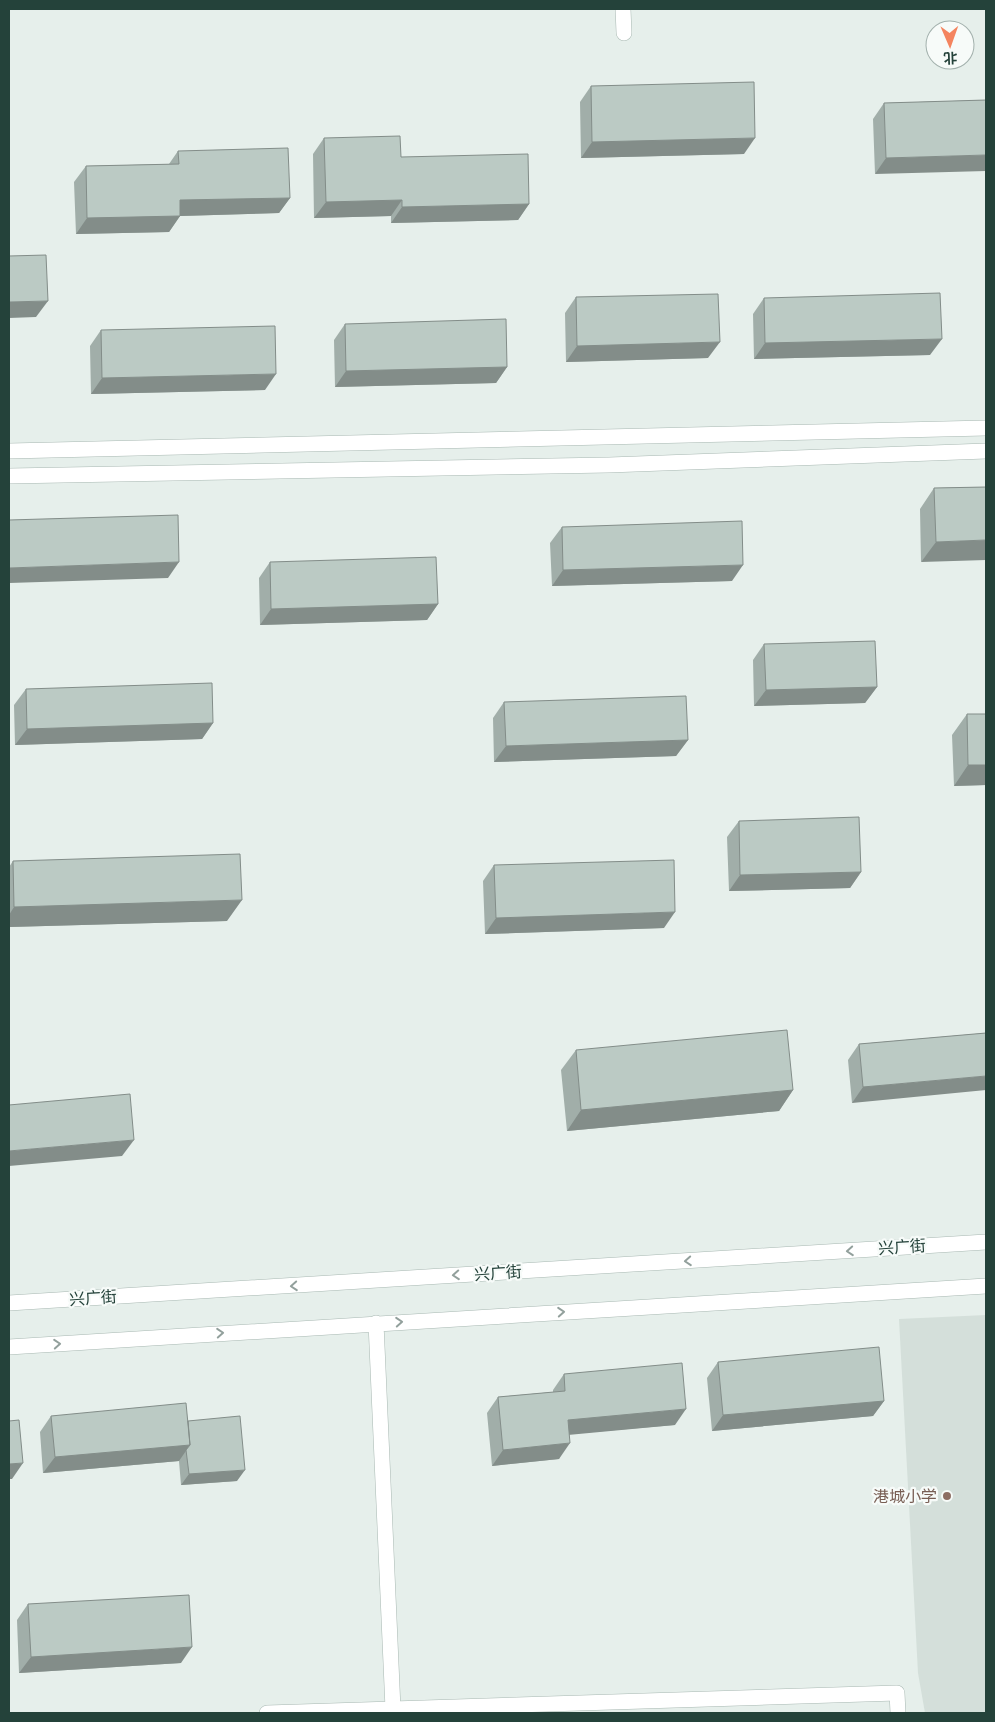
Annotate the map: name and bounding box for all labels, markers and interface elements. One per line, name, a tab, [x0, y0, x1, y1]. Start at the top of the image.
north arrow	[925, 20, 975, 70]
text: 北	[943, 49, 958, 67]
street label: 兴广街	[877, 1235, 927, 1259]
one-way arrow	[846, 1245, 854, 1256]
one-way arrow	[684, 1255, 692, 1266]
street label: 兴广街	[473, 1261, 523, 1285]
one-way arrow	[452, 1270, 460, 1281]
one-way arrow	[290, 1280, 298, 1291]
street label: 兴广街	[68, 1286, 118, 1310]
one-way arrow	[558, 1307, 566, 1318]
one-way arrow	[395, 1317, 403, 1328]
one-way arrow	[216, 1328, 224, 1339]
one-way arrow	[54, 1338, 62, 1349]
place label: 港城小学	[873, 1486, 937, 1507]
marker: 港城小学	[941, 1490, 953, 1502]

